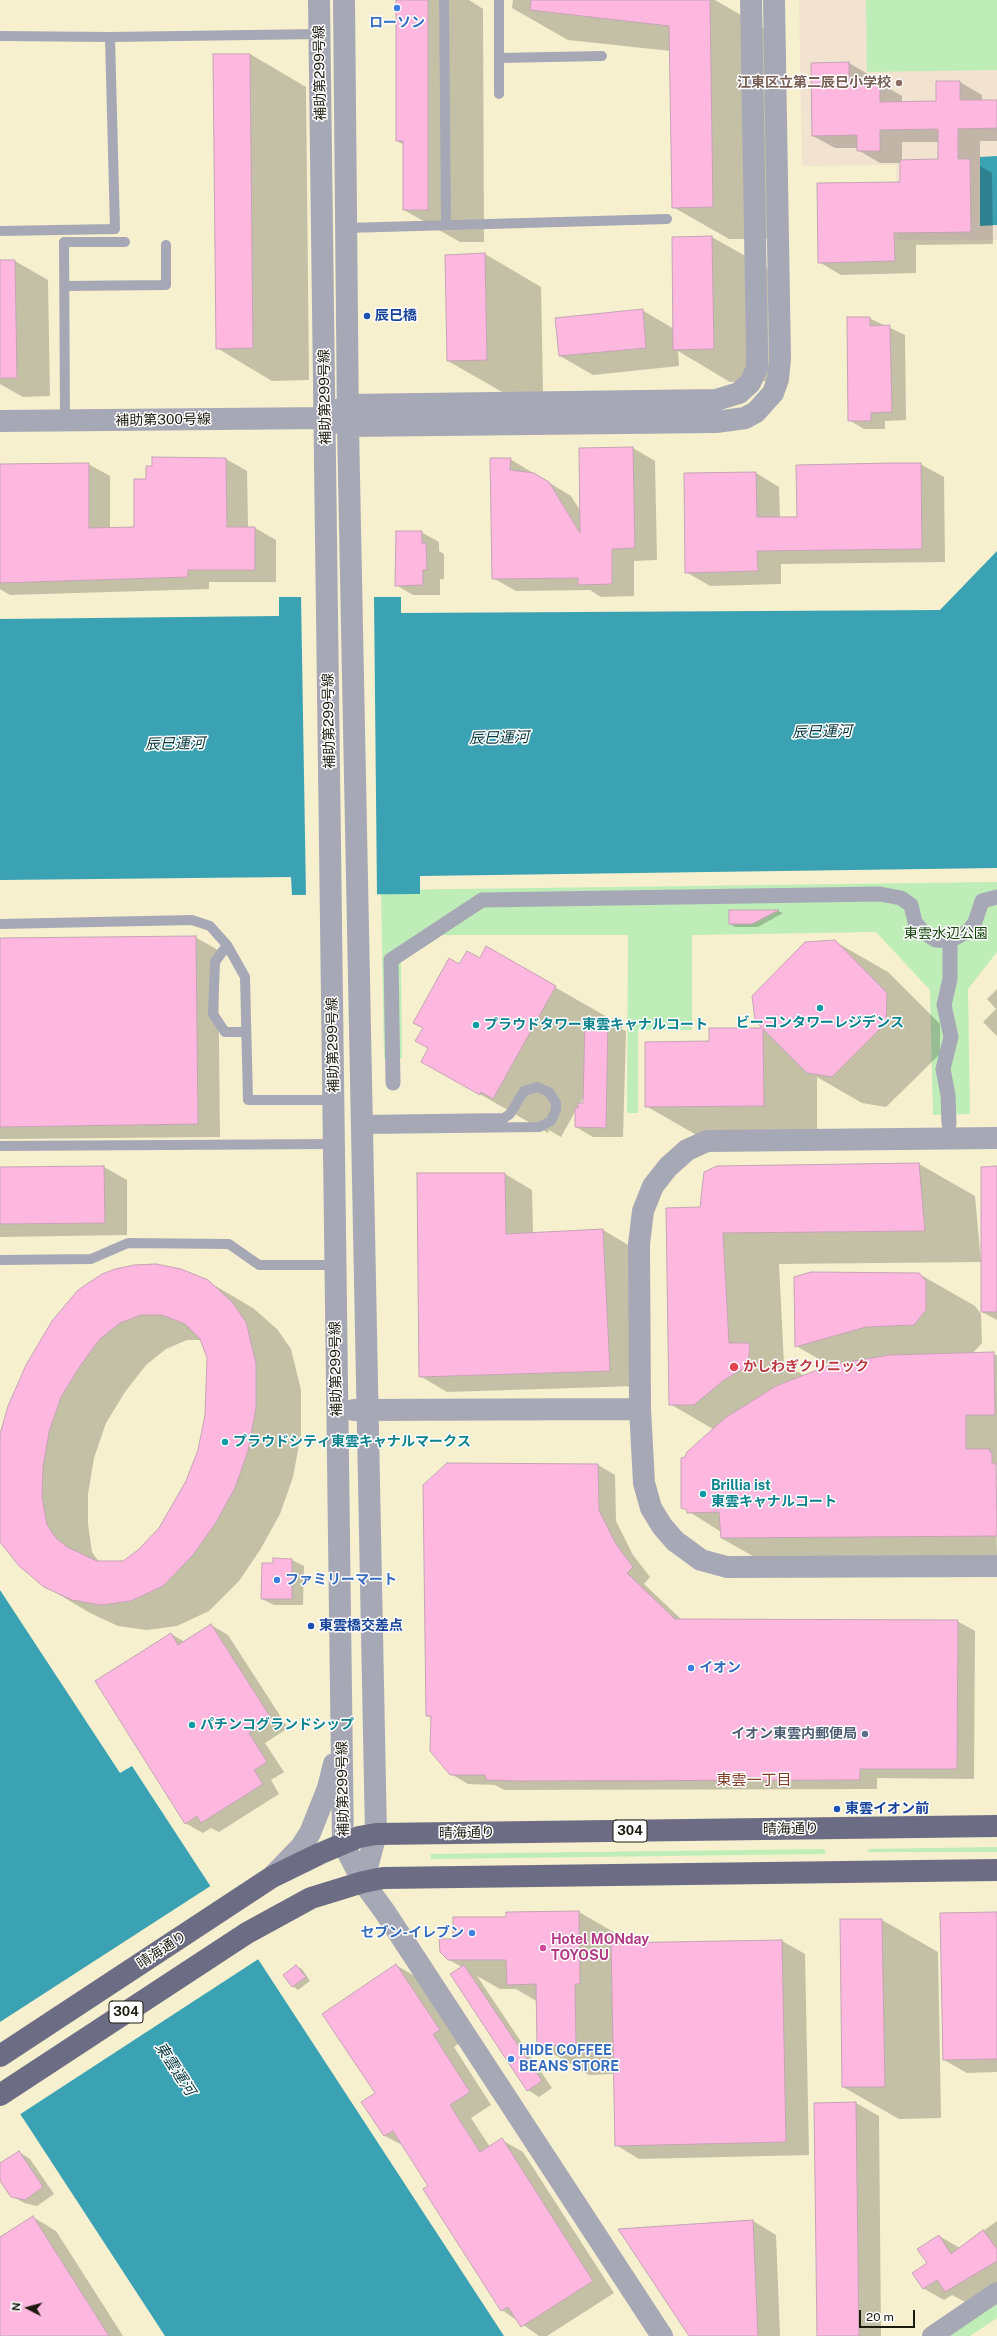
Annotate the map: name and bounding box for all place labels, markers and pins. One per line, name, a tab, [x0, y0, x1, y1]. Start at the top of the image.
marker: ローソン	[392, 3, 402, 13]
place label: ローソン	[369, 15, 425, 31]
place label: 江東区立第二辰巳小学校	[737, 75, 891, 91]
marker: 江東区立第二辰巳小学校	[894, 78, 904, 88]
place label: 辰巳橋	[375, 308, 417, 324]
marker: 辰巳橋	[362, 311, 372, 321]
marker: ビーコンタワーレジデンス	[815, 1003, 825, 1013]
place label: ビーコンタワーレジデンス	[736, 1015, 904, 1031]
place label: プラウドタワー東雲キャナルコート	[484, 1017, 708, 1033]
marker: プラウドタワー東雲キャナルコート	[471, 1020, 481, 1030]
place label: かしわぎクリニック	[743, 1359, 869, 1375]
marker: かしわぎクリニック	[728, 1361, 740, 1373]
place label: プラウドシティ東雲キャナルマークス	[233, 1434, 471, 1450]
marker: プラウドシティ東雲キャナルマークス	[220, 1437, 230, 1447]
place label: Brillia ist 東雲キャナルコート	[711, 1478, 837, 1510]
marker: Brillia ist 東雲キャナルコート	[698, 1489, 708, 1499]
place label: ファミリーマート	[285, 1572, 397, 1588]
marker: ファミリーマート	[272, 1575, 282, 1585]
place label: 東雲橋交差点	[319, 1618, 403, 1634]
marker: 東雲橋交差点	[306, 1621, 316, 1631]
place label: イオン	[699, 1660, 741, 1676]
marker: イオン	[686, 1663, 696, 1673]
place label: パチンコグランドシップ	[200, 1717, 354, 1733]
marker: パチンコグランドシップ	[187, 1720, 197, 1730]
place label: イオン東雲内郵便局	[731, 1726, 857, 1742]
marker: イオン東雲内郵便局	[860, 1729, 870, 1739]
place label: 東雲イオン前	[845, 1801, 929, 1817]
marker: 東雲イオン前	[832, 1804, 842, 1814]
place label: セブン-イレブン	[360, 1925, 464, 1941]
marker: セブン-イレブン	[467, 1928, 477, 1938]
place label: Hotel MONday TOYOSU	[551, 1932, 649, 1964]
marker: Hotel MONday TOYOSU	[538, 1943, 548, 1953]
place label: HIDE COFFEE BEANS STORE	[519, 2043, 619, 2076]
marker: HIDE COFFEE BEANS STORE	[506, 2054, 516, 2064]

